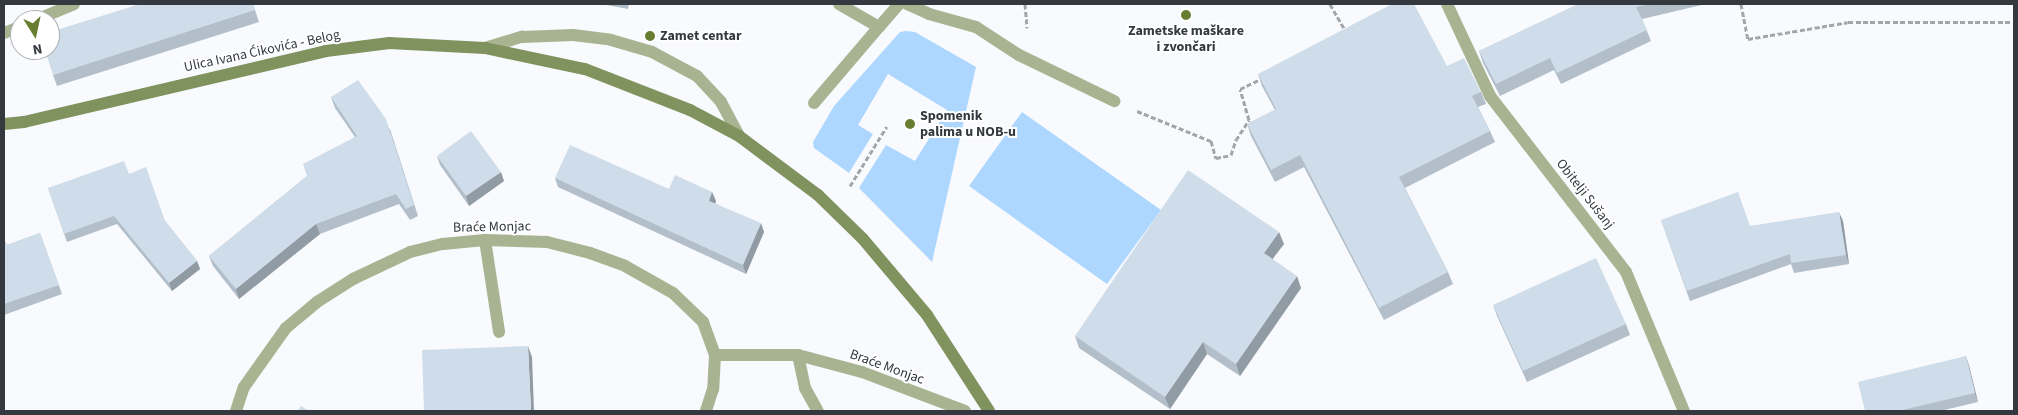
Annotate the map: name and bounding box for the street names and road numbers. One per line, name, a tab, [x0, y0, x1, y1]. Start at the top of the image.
street label: Ulica Ivana Ćikovića - Belog	[183, 26, 341, 76]
street label: Obitelji Sušanj	[1552, 156, 1618, 232]
street label: Braće Monjac	[453, 218, 531, 236]
street label: Braće Monjac	[847, 346, 927, 388]

